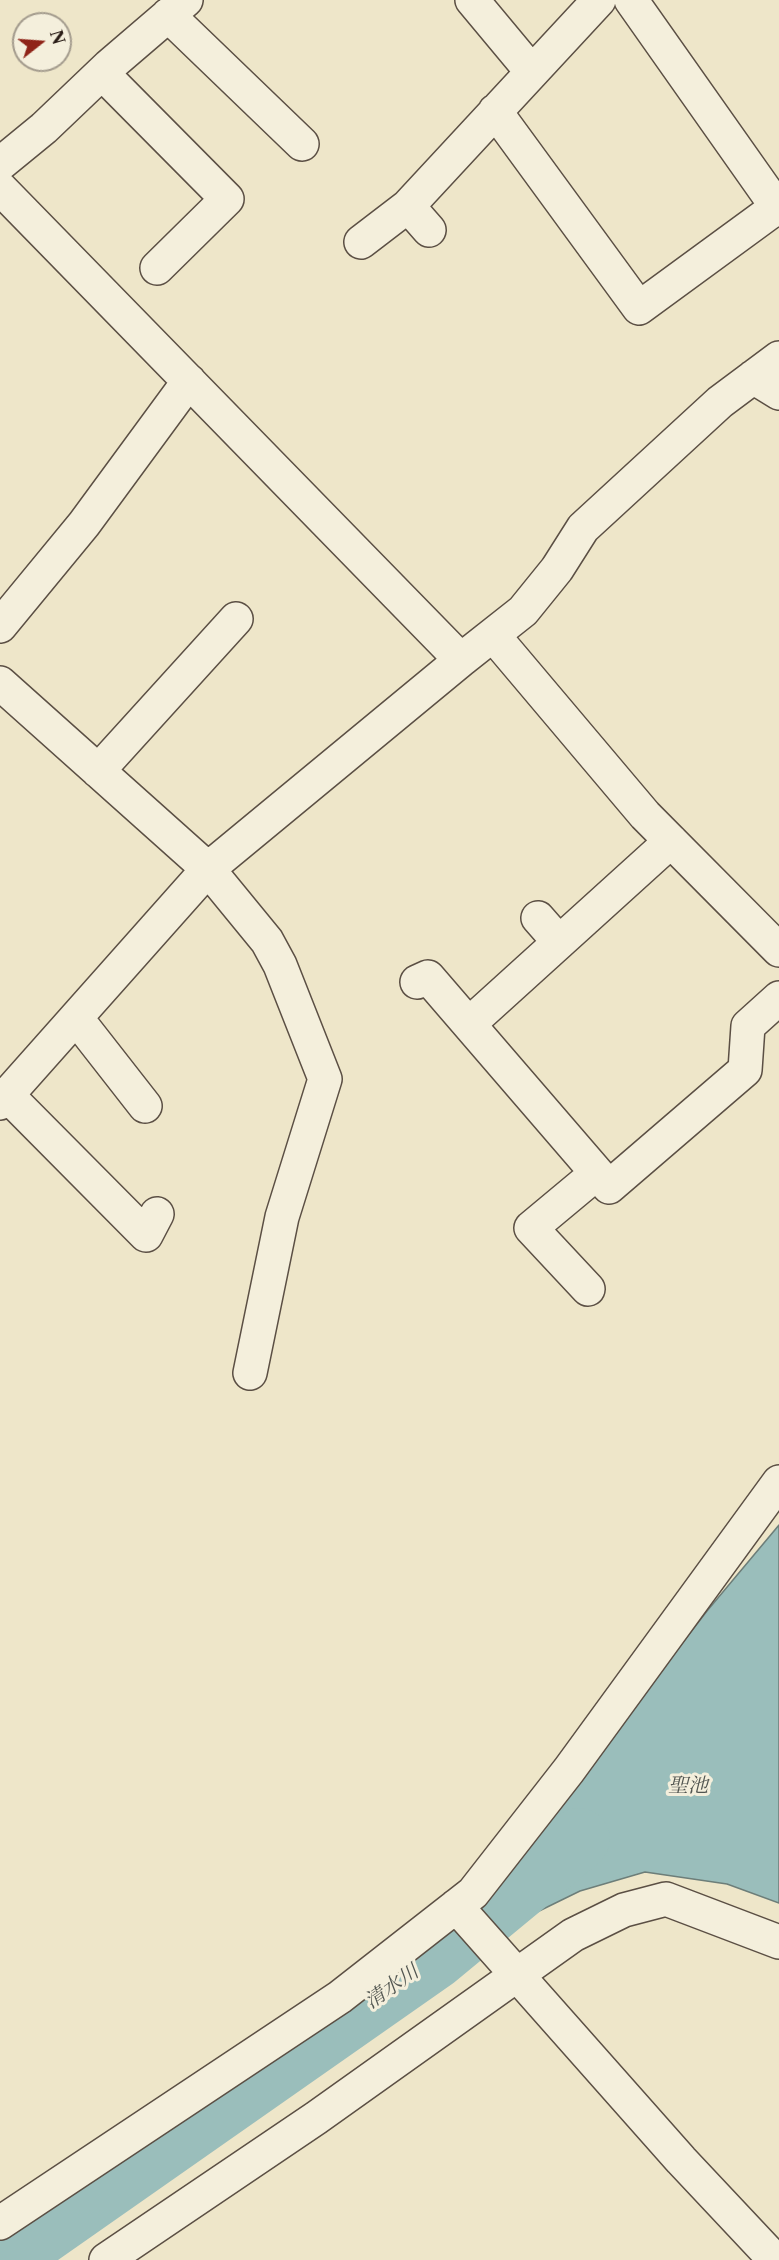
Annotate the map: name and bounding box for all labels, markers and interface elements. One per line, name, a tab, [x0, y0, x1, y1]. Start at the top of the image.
north arrow	[12, 12, 72, 72]
text: N	[46, 28, 69, 47]
water label: 聖池	[668, 1774, 708, 1798]
water label: 清水川	[361, 1960, 423, 2014]

